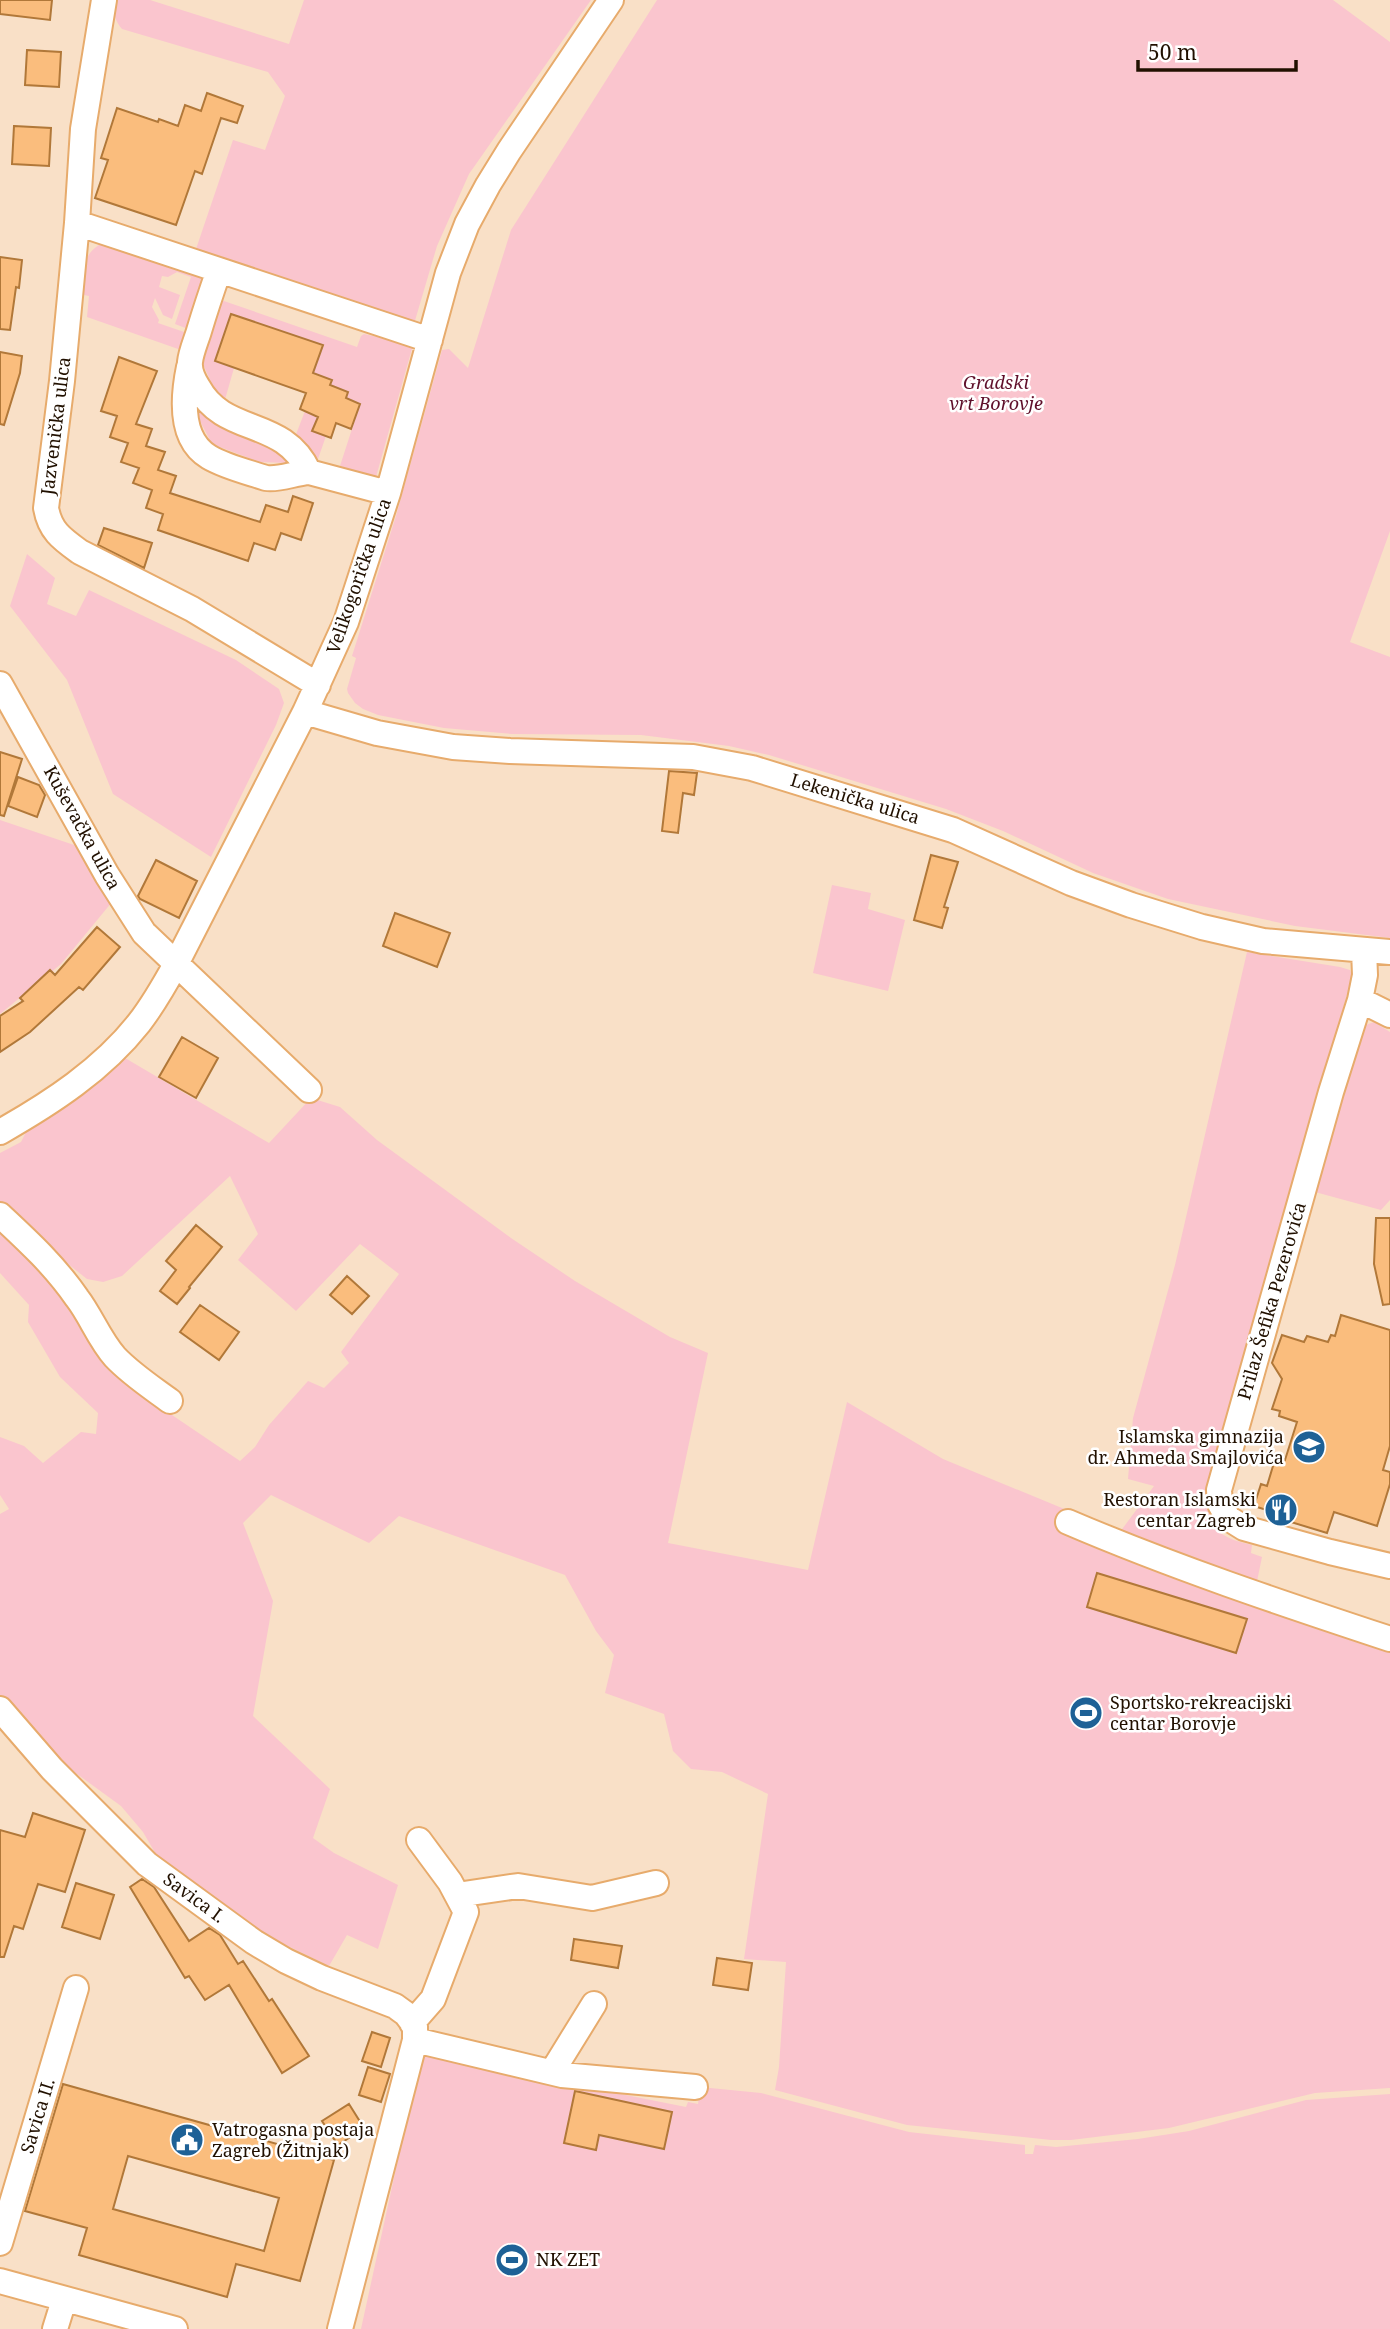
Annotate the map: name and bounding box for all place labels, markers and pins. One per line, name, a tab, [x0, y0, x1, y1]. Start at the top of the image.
place label: Islamska gimnazija dr. Ahmeda Smajlovića	[1088, 1424, 1284, 1469]
school or university icon: Islamska gimnazija dr. Ahmeda Smajlovića	[1290, 1428, 1328, 1466]
place label: Restoran Islamski centar Zagreb	[1103, 1487, 1256, 1532]
restaurant icon: Restoran Islamski centar Zagreb	[1262, 1491, 1300, 1529]
place label: Sportsko-rekreacijski centar Borovje	[1110, 1690, 1292, 1735]
sports icon: Sportsko-rekreacijski centar Borovje	[1067, 1694, 1105, 1732]
place label: Vatrogasna postaja Zagreb (Žitnjak)	[212, 2117, 374, 2162]
public building icon: Vatrogasna postaja Zagreb (Žitnjak)	[168, 2121, 206, 2159]
sports icon: NK ZET	[493, 2241, 531, 2279]
place label: NK ZET	[536, 2247, 600, 2271]

